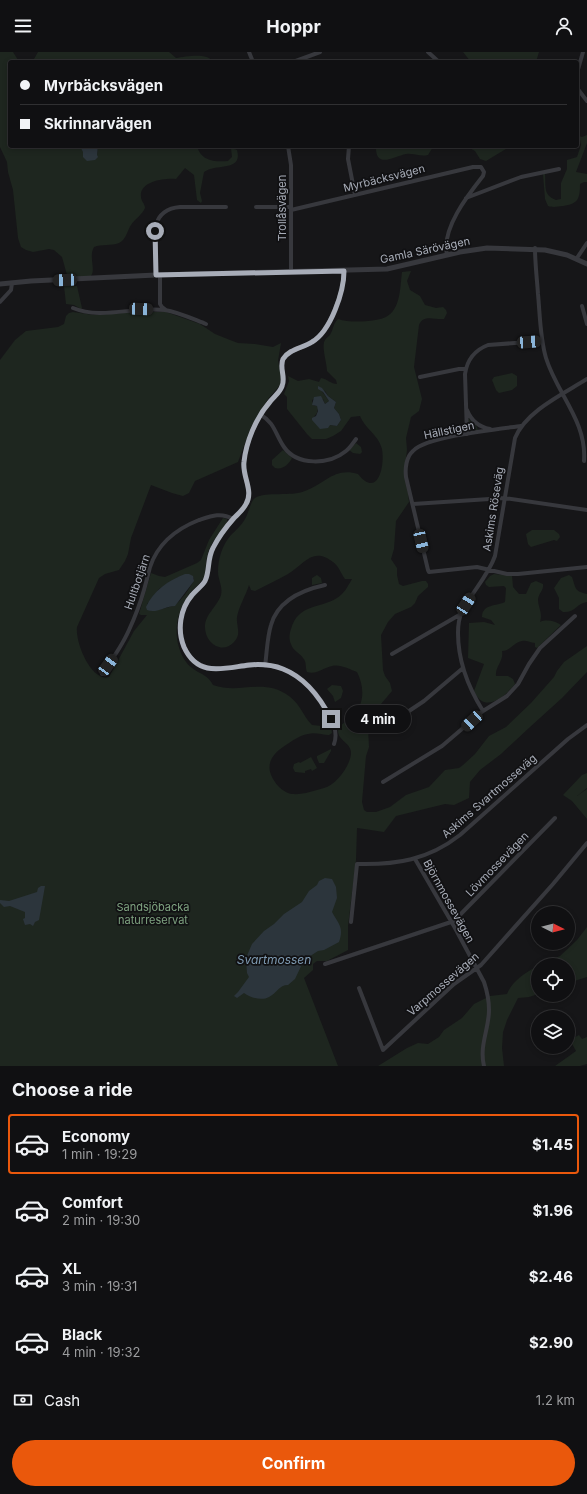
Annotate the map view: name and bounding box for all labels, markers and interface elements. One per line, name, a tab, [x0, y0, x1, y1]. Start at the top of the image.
icon: menu	[12, 15, 34, 37]
icon: person	[553, 15, 575, 37]
text: Hoppr	[266, 16, 321, 37]
text: Myrbäcksvägen	[44, 76, 163, 95]
text: Skrinnarvägen	[44, 114, 152, 133]
street label: Myrbäcksvägen	[342, 161, 426, 195]
street label: Trollåsvägen	[275, 175, 289, 241]
route start	[146, 222, 164, 240]
street label: Gamla Särövägen	[379, 234, 471, 266]
car	[53, 274, 77, 286]
car	[129, 303, 153, 315]
car	[517, 335, 541, 349]
street label: Hällstigen	[422, 418, 476, 442]
street label: Askims Röseväg	[479, 466, 507, 552]
car	[412, 528, 430, 554]
street label: Hultbotjärn	[121, 552, 153, 612]
car	[454, 591, 478, 617]
car	[96, 652, 120, 678]
callout: 4 min	[345, 705, 411, 733]
car	[459, 708, 485, 734]
route end	[322, 710, 340, 728]
text: 4 min	[360, 711, 396, 727]
street label: Askims Svartmosseväg	[439, 751, 539, 841]
street label: Lövmossevägen	[463, 829, 531, 899]
street label: Björnmossevägen	[420, 857, 478, 945]
park label: Sandsjöbacka naturreservat	[116, 900, 190, 927]
north arrow	[531, 906, 575, 950]
map controls	[531, 906, 575, 1054]
street label: Varpmossevägen	[404, 949, 482, 1019]
water label: Svartmossen	[237, 952, 311, 967]
button: locate	[531, 958, 575, 1002]
button: layers	[531, 1010, 575, 1054]
text: Choose a ride	[12, 1079, 133, 1100]
icon: car	[14, 1126, 50, 1162]
text: Economy	[62, 1127, 130, 1146]
text: $1.45	[532, 1135, 573, 1154]
text: 1 min · 19:29	[62, 1146, 137, 1162]
icon: car	[14, 1192, 50, 1228]
text: Comfort	[62, 1193, 123, 1212]
text: $1.96	[532, 1201, 573, 1220]
text: 2 min · 19:30	[62, 1212, 140, 1228]
icon: car	[14, 1258, 50, 1294]
text: XL	[62, 1259, 82, 1278]
text: $2.46	[529, 1267, 573, 1286]
text: 3 min · 19:31	[62, 1278, 137, 1294]
icon: car	[14, 1324, 50, 1360]
text: Black	[62, 1325, 102, 1344]
text: $2.90	[529, 1333, 573, 1352]
text: 4 min · 19:32	[62, 1344, 140, 1360]
icon: cash	[12, 1389, 34, 1411]
text: Cash	[44, 1391, 80, 1410]
text: 1.2 km	[536, 1392, 575, 1408]
button: Confirm	[12, 1440, 575, 1486]

